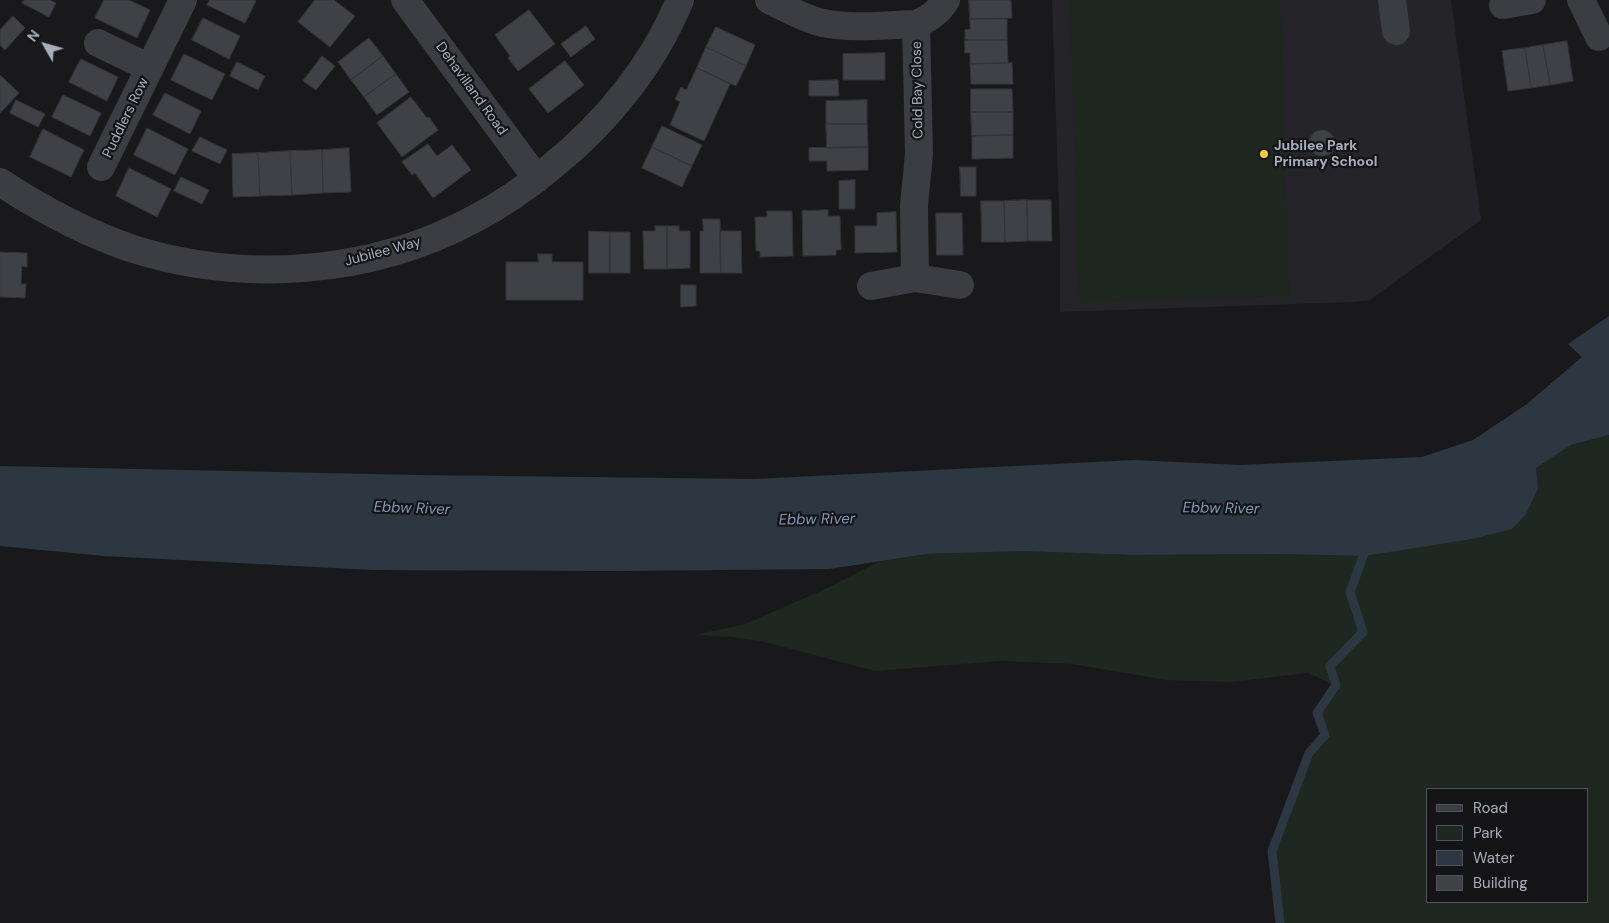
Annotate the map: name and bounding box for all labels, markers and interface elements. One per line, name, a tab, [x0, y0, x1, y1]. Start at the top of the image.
north arrow	[20, 20, 70, 70]
text: N	[23, 26, 43, 45]
street label: Dehavilland Road	[432, 39, 510, 139]
street label: Cold Bay Close	[909, 41, 927, 139]
street label: Puddlers Row	[99, 75, 153, 161]
place label: Jubilee Park Primary School	[1274, 138, 1377, 170]
marker: Jubilee Park Primary School	[1258, 148, 1270, 160]
street label: Jubilee Way	[343, 234, 423, 270]
water label: Ebbw River	[373, 499, 451, 519]
water label: Ebbw River	[1183, 499, 1259, 519]
water label: Ebbw River	[779, 510, 855, 530]
legend	[1426, 788, 1589, 903]
text: Road	[1473, 798, 1508, 818]
text: Park	[1473, 823, 1503, 843]
text: Water	[1473, 848, 1514, 868]
text: Building	[1473, 873, 1528, 893]

